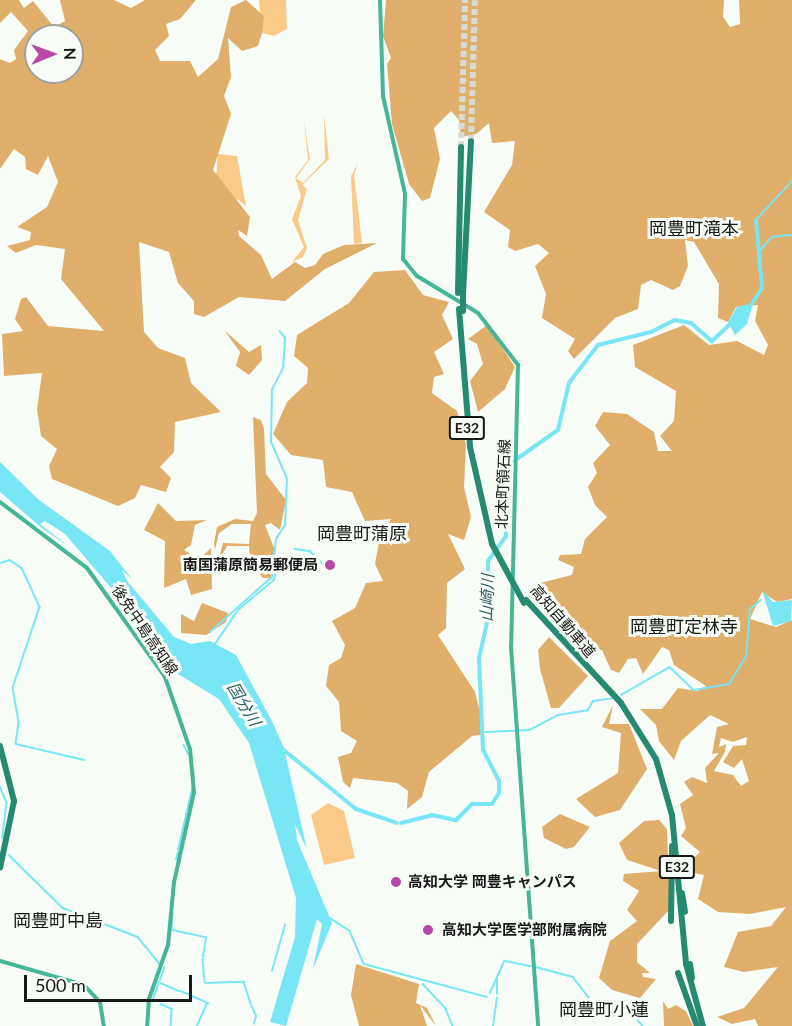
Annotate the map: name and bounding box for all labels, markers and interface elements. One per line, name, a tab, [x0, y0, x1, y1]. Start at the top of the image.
north arrow	[24, 24, 84, 84]
text: N	[61, 47, 80, 60]
district label: 岡豊町滝本	[649, 217, 739, 239]
road number: E32	[448, 417, 486, 439]
street label: 北本町領石線	[492, 439, 514, 529]
district label: 岡豊町蒲原	[317, 522, 407, 544]
place label: 南国蒲原簡易郵便局	[183, 556, 318, 574]
marker: 南国蒲原簡易郵便局	[323, 558, 337, 572]
water label: 山崎川	[477, 574, 497, 622]
street label: 後免中島高知線	[108, 581, 182, 679]
street label: 高知自動車道	[527, 581, 599, 661]
district label: 岡豊町定林寺	[630, 615, 738, 637]
water label: 国分川	[223, 678, 265, 730]
road number: E32	[658, 856, 696, 878]
place label: 高知大学 岡豊キャンパス	[408, 873, 577, 891]
marker: 高知大学 岡豊キャンパス	[389, 875, 403, 889]
district label: 岡豊町中島	[13, 909, 103, 931]
marker: 高知大学医学部附属病院	[419, 921, 437, 939]
place label: 高知大学医学部附属病院	[442, 921, 607, 939]
scale bar	[27, 963, 195, 1001]
text: 500 m	[35, 974, 86, 996]
district label: 岡豊町小蓮	[559, 998, 649, 1020]

